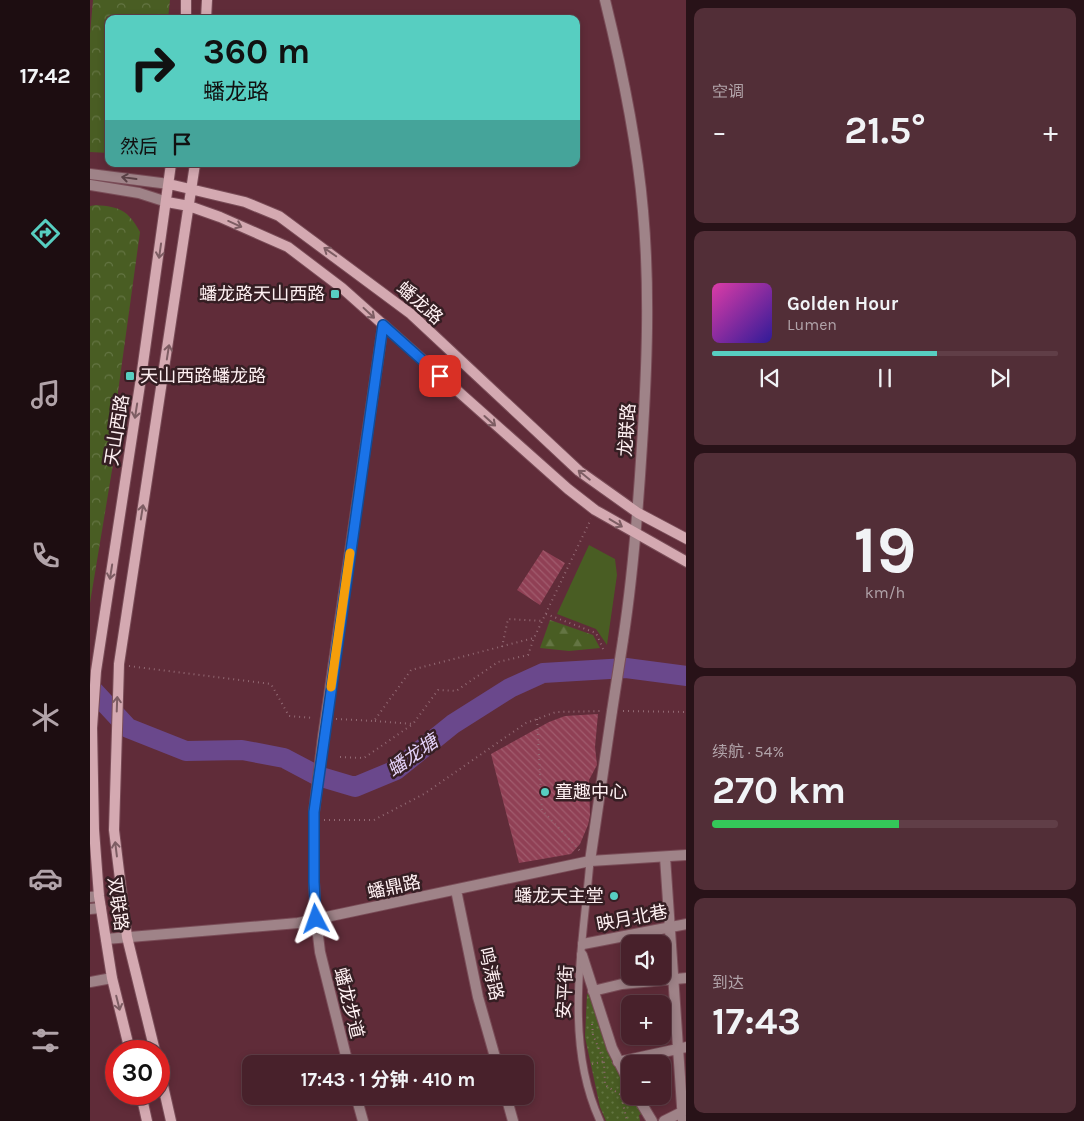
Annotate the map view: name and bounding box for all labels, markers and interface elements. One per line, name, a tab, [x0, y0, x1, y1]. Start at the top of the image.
text: 360 m	[203, 31, 310, 72]
icon: right	[120, 35, 185, 100]
text: 17:42	[19, 63, 71, 89]
text: 蟠龙路	[203, 79, 269, 105]
text: 空调	[712, 82, 744, 101]
text: 21.5°	[844, 108, 926, 153]
text: −	[712, 115, 727, 148]
text: +	[1043, 115, 1058, 148]
icon: arrive	[168, 130, 196, 158]
text: 然后	[120, 136, 158, 158]
one-way arrow	[122, 173, 138, 183]
icon: directions	[28, 216, 63, 251]
one-way arrow	[227, 219, 242, 229]
one-way arrow	[155, 242, 165, 258]
one-way arrow	[323, 247, 337, 257]
street label: 蟠龙路	[392, 277, 448, 329]
place label: 蟠龙路天山西路	[199, 283, 325, 305]
marker: 蟠龙路天山西路	[329, 288, 341, 300]
text: Golden Hour	[787, 293, 898, 315]
one-way arrow	[363, 307, 375, 319]
text: Lumen	[787, 315, 837, 334]
one-way arrow	[163, 344, 173, 360]
pin	[419, 355, 461, 397]
icon: arrive	[426, 362, 454, 390]
icon: previous	[756, 364, 784, 392]
icon: pause	[871, 364, 899, 392]
icon: next	[986, 364, 1014, 392]
place label: 天山西路蟠龙路	[140, 365, 266, 387]
marker: 天山西路蟠龙路	[124, 370, 136, 382]
icon: music	[28, 377, 63, 412]
street label: 天山西路	[101, 393, 133, 467]
street label: 龙联路	[614, 402, 640, 458]
one-way arrow	[131, 403, 141, 419]
one-way arrow	[484, 415, 497, 427]
one-way arrow	[577, 469, 590, 480]
one-way arrow	[138, 505, 148, 521]
text: 19	[854, 512, 916, 588]
one-way arrow	[609, 518, 623, 528]
icon: phone	[28, 538, 63, 573]
one-way arrow	[106, 564, 116, 580]
text: km/h	[865, 583, 905, 602]
one-way arrow	[113, 696, 122, 712]
icon: climate	[28, 700, 63, 735]
water label: 蟠龙塘	[383, 729, 445, 781]
text: 续航 · 54%	[712, 742, 784, 761]
text: 270 km	[712, 768, 846, 813]
place label: 童趣中心	[555, 781, 627, 803]
marker: 童趣中心	[539, 786, 551, 798]
one-way arrow	[111, 841, 121, 857]
icon: car	[28, 861, 63, 896]
street label: 蟠鼎路	[365, 871, 423, 903]
street label: 双联路	[103, 876, 133, 932]
place label: 蟠龙天主堂	[514, 885, 604, 907]
marker: 蟠龙天主堂	[608, 890, 620, 902]
position arrow	[289, 892, 341, 944]
street label: 映月北巷	[595, 900, 669, 936]
map controls	[621, 935, 671, 1105]
button: sound	[621, 935, 671, 985]
street label: 鸣涛路	[474, 945, 508, 1003]
street label: 安平街	[553, 964, 577, 1020]
street label: 蟠龙步道	[330, 965, 368, 1041]
text: 到达	[712, 973, 744, 992]
one-way arrow	[114, 994, 123, 1010]
button: +	[621, 995, 671, 1045]
text: 17:43	[712, 999, 801, 1044]
icon: filters	[28, 1023, 63, 1058]
speed limit sign: 30	[105, 1040, 170, 1105]
button: −	[621, 1055, 671, 1105]
text: 17:43 · 1 分钟 · 410 m	[301, 1069, 475, 1091]

